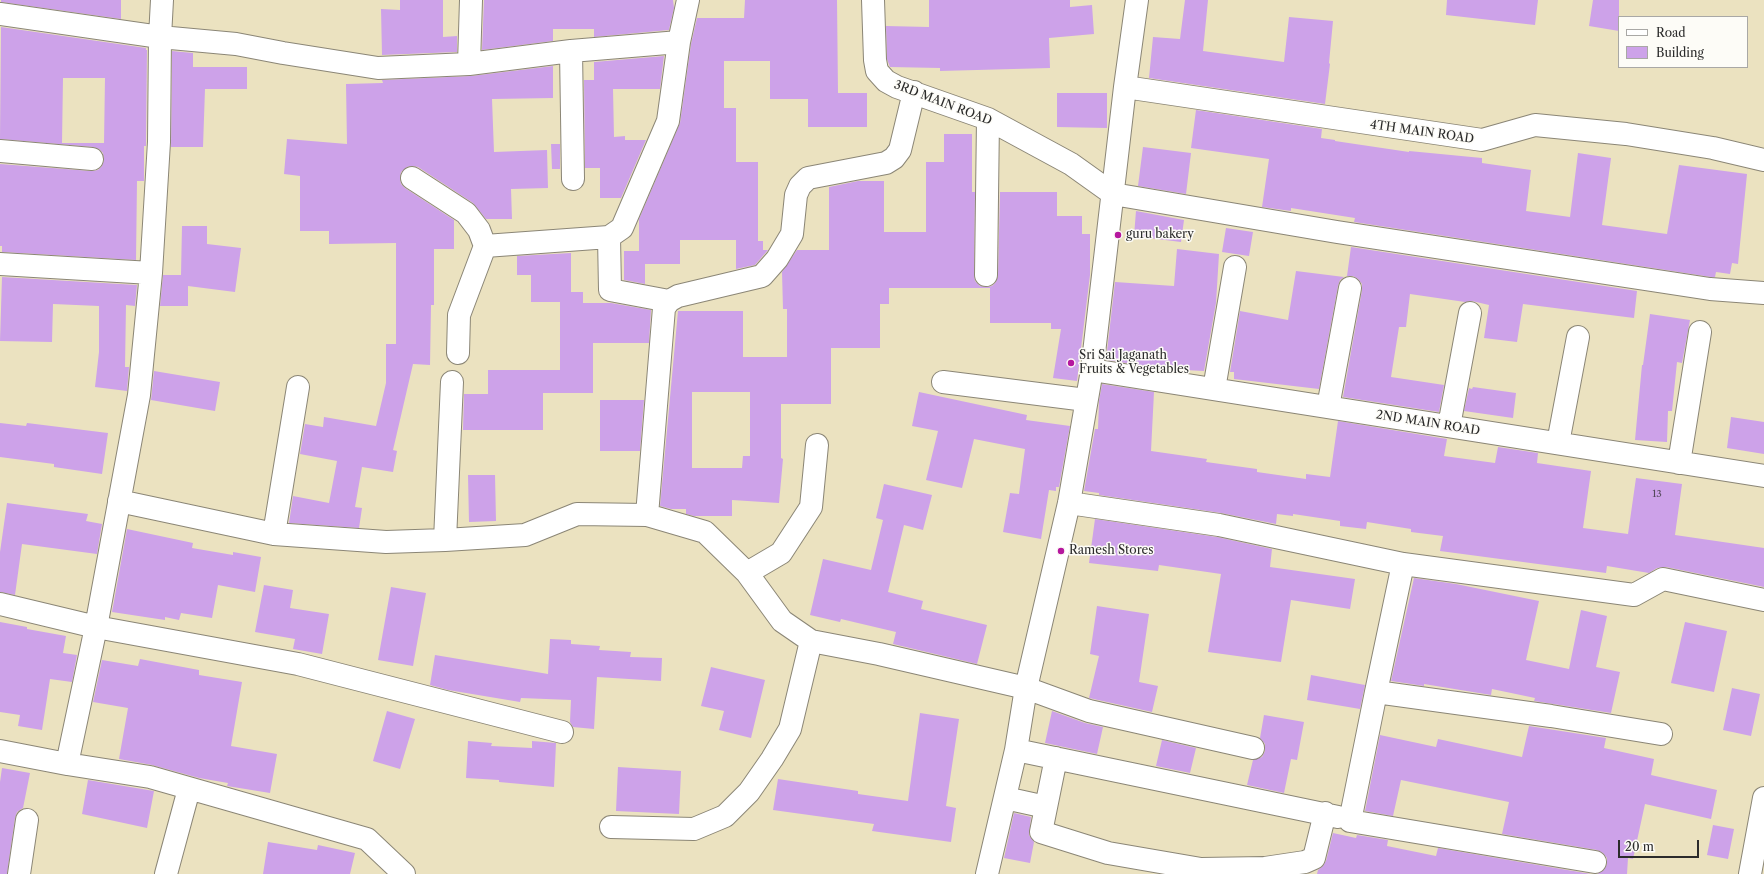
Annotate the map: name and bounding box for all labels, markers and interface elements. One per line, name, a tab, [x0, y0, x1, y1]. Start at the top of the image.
legend	[1618, 16, 1748, 68]
text: Road	[1656, 25, 1686, 40]
text: Building	[1656, 45, 1704, 60]
street label: 3RD MAIN ROAD	[892, 78, 994, 128]
street label: 4TH MAIN ROAD	[1369, 118, 1475, 146]
place label: guru bakery	[1126, 228, 1194, 242]
marker: guru bakery	[1113, 230, 1123, 240]
place label: Sri Sai Jaganath Fruits & Vegetables	[1079, 349, 1189, 377]
marker: Sri Sai Jaganath Fruits & Vegetables	[1066, 358, 1076, 368]
street label: 2ND MAIN ROAD	[1375, 408, 1481, 438]
house number: 13	[1652, 488, 1662, 500]
place label: Ramesh Stores	[1069, 544, 1154, 558]
marker: Ramesh Stores	[1056, 546, 1066, 556]
scale bar	[1620, 832, 1701, 858]
text: 20 m	[1625, 839, 1654, 854]

